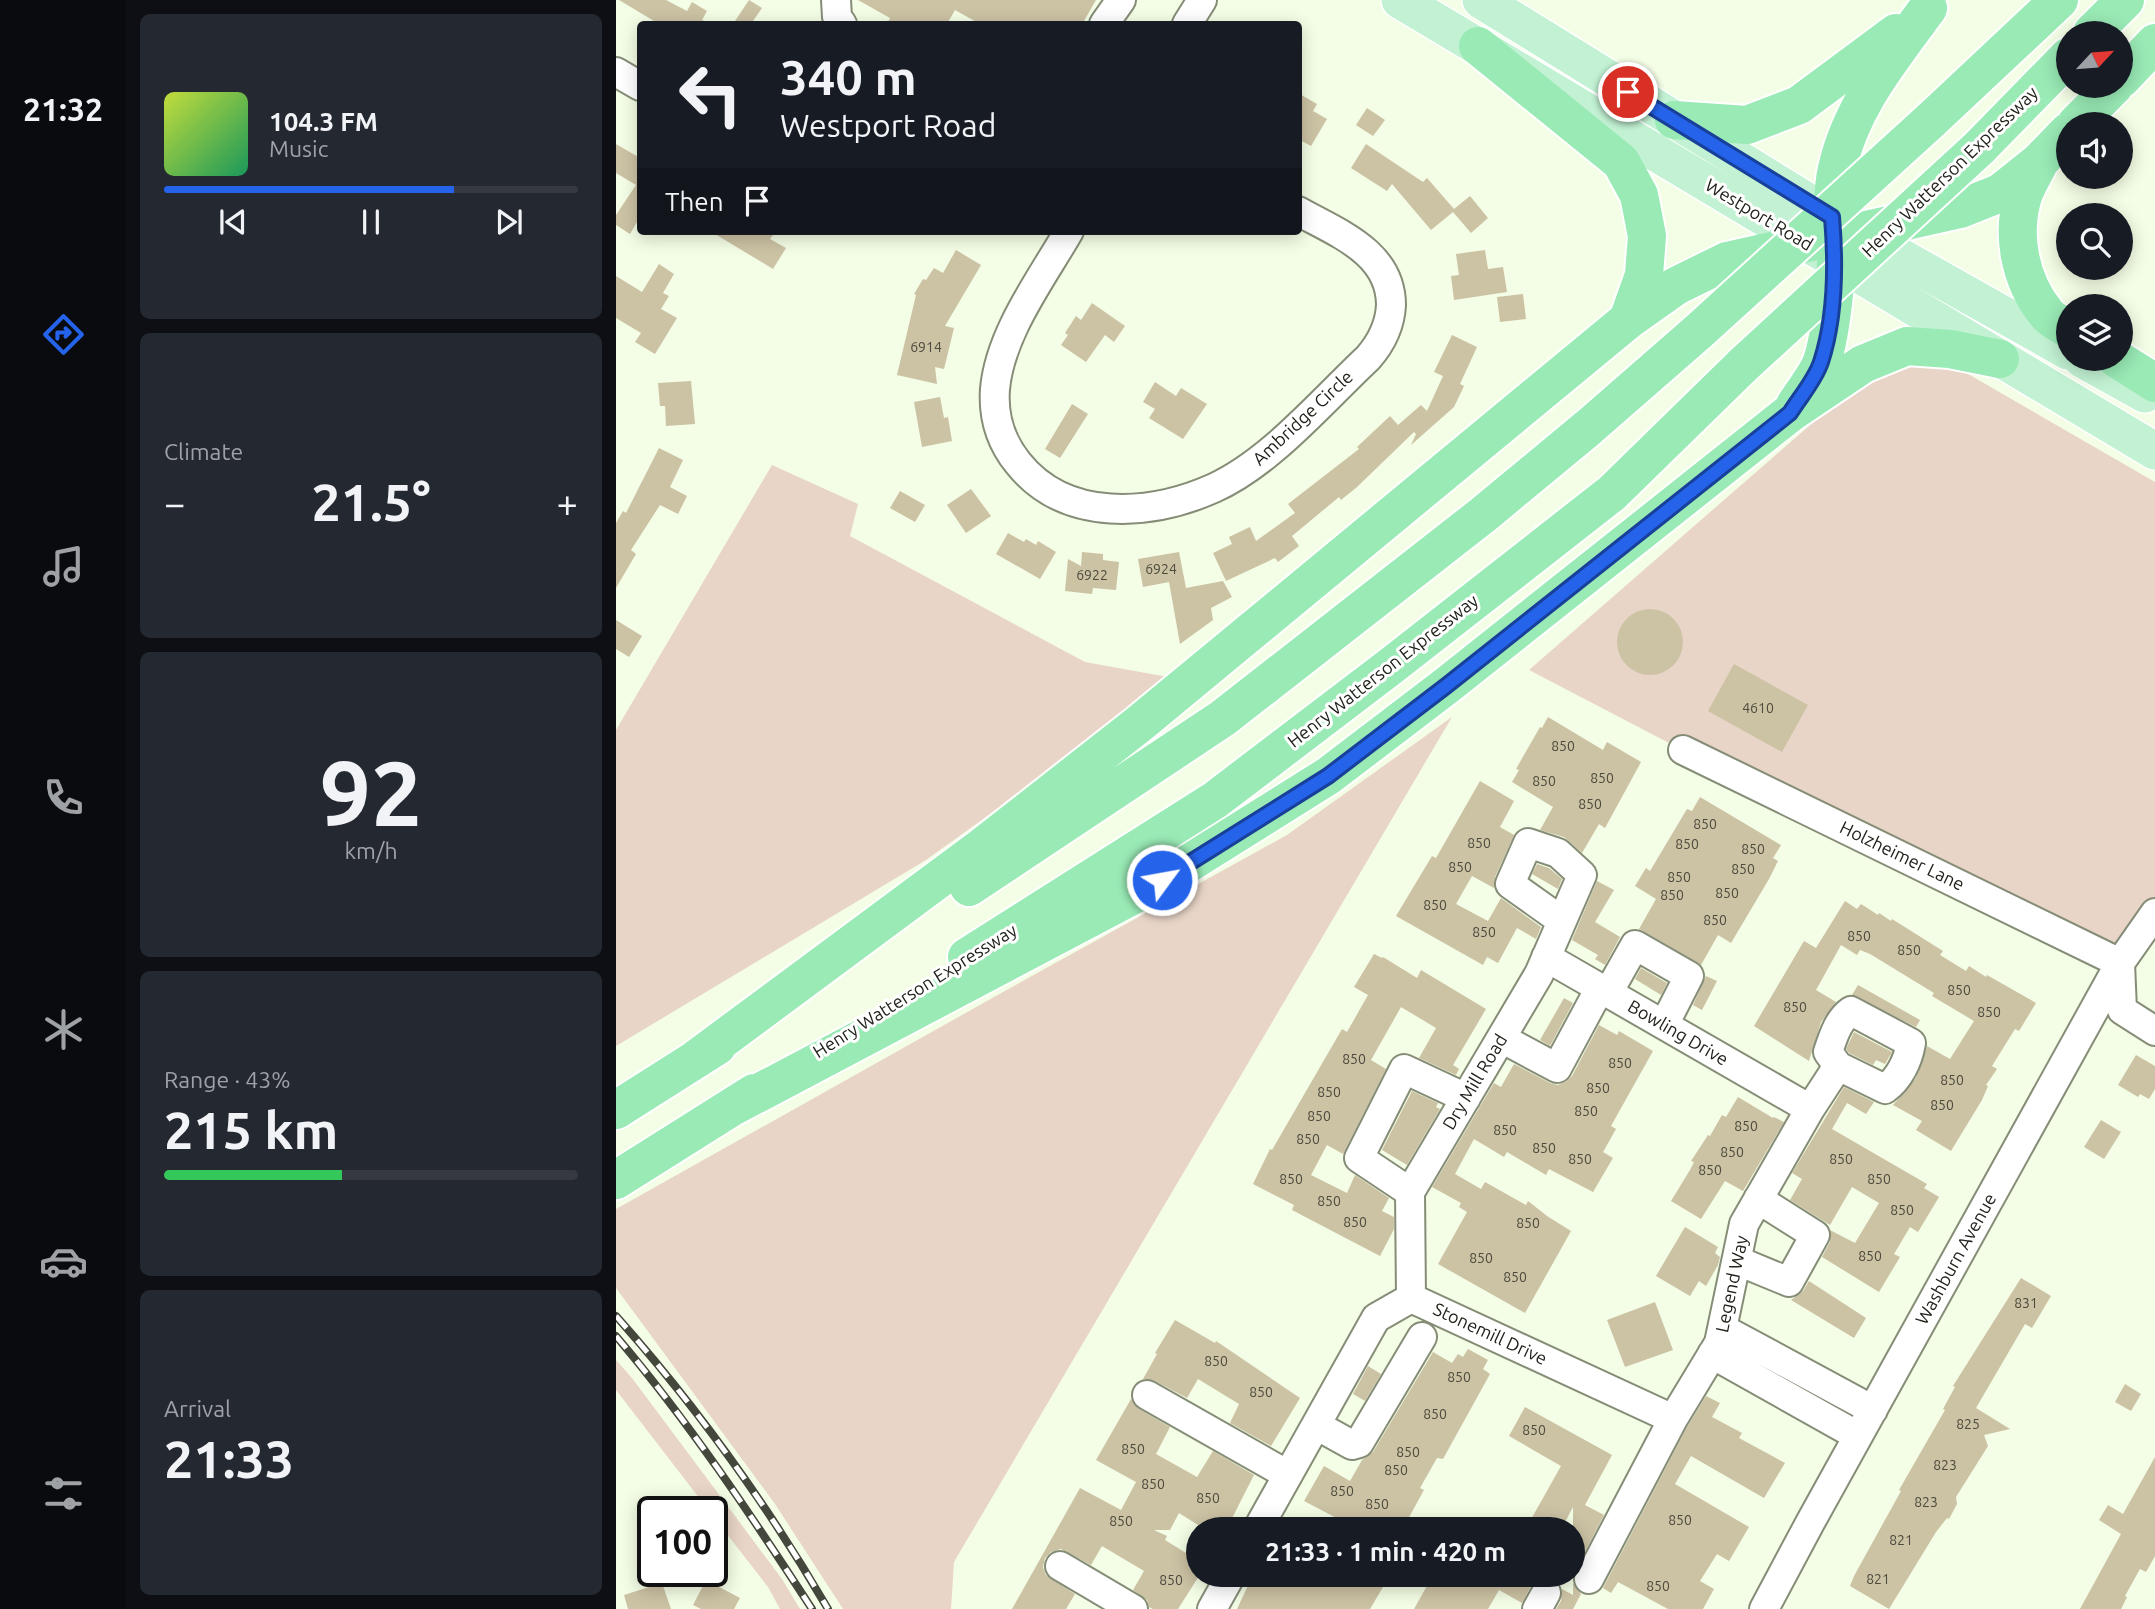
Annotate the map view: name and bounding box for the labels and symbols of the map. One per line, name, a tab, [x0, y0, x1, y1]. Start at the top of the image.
north arrow	[2056, 21, 2133, 98]
pin	[1598, 62, 1658, 122]
street label: Henry Watterson Expressway	[1857, 82, 2041, 260]
street label: Westport Road	[1702, 174, 1817, 254]
house number: 6914	[910, 339, 942, 355]
street label: Ambridge Circle	[1248, 366, 1356, 469]
house number: 6924	[1145, 561, 1177, 577]
house number: 6922	[1076, 567, 1108, 583]
street label: Henry Watterson Expressway	[1283, 589, 1482, 751]
house number: 4610	[1742, 700, 1774, 716]
house number: 850	[1551, 738, 1575, 754]
house number: 850	[1590, 770, 1614, 786]
house number: 850	[1532, 773, 1556, 789]
house number: 850	[1578, 796, 1602, 812]
house number: 850	[1693, 816, 1717, 832]
street label: Holzheimer Lane	[1837, 816, 1968, 894]
house number: 850	[1467, 835, 1491, 851]
house number: 850	[1675, 836, 1699, 852]
house number: 850	[1741, 841, 1765, 857]
position arrow	[1125, 843, 1199, 917]
house number: 850	[1448, 859, 1472, 875]
house number: 850	[1731, 861, 1755, 877]
house number: 850	[1667, 869, 1691, 885]
house number: 850	[1715, 885, 1739, 901]
house number: 850	[1660, 887, 1684, 903]
house number: 850	[1423, 897, 1447, 913]
house number: 850	[1703, 912, 1727, 928]
street label: Henry Watterson Expressway	[809, 919, 1020, 1061]
house number: 850	[1472, 924, 1496, 940]
house number: 850	[1847, 928, 1871, 944]
house number: 850	[1897, 942, 1921, 958]
house number: 850	[1947, 982, 1971, 998]
street label: Bowling Drive	[1625, 995, 1732, 1069]
house number: 850	[1783, 999, 1807, 1015]
house number: 850	[1977, 1004, 2001, 1020]
street label: Dry Mill Road	[1438, 1030, 1510, 1133]
house number: 850	[1342, 1051, 1366, 1067]
house number: 850	[1608, 1055, 1632, 1071]
house number: 850	[1940, 1072, 1964, 1088]
house number: 850	[1586, 1080, 1610, 1096]
house number: 850	[1317, 1084, 1341, 1100]
house number: 850	[1930, 1097, 1954, 1113]
house number: 850	[1574, 1103, 1598, 1119]
house number: 850	[1307, 1108, 1331, 1124]
house number: 850	[1734, 1118, 1758, 1134]
house number: 850	[1493, 1122, 1517, 1138]
house number: 850	[1296, 1131, 1320, 1147]
house number: 850	[1532, 1140, 1556, 1156]
house number: 850	[1720, 1144, 1744, 1160]
house number: 850	[1568, 1151, 1592, 1167]
house number: 850	[1829, 1151, 1853, 1167]
house number: 850	[1698, 1162, 1722, 1178]
house number: 850	[1279, 1171, 1303, 1187]
house number: 850	[1867, 1171, 1891, 1187]
street label: Washburn Avenue	[1911, 1190, 1999, 1327]
house number: 850	[1317, 1193, 1341, 1209]
house number: 850	[1890, 1202, 1914, 1218]
house number: 850	[1343, 1214, 1367, 1230]
house number: 850	[1516, 1215, 1540, 1231]
street label: Legend Way	[1711, 1233, 1751, 1334]
house number: 850	[1858, 1248, 1882, 1264]
house number: 850	[1469, 1250, 1493, 1266]
house number: 850	[1503, 1269, 1527, 1285]
house number: 831	[2014, 1295, 2038, 1311]
street label: Stonemill Drive	[1430, 1298, 1550, 1368]
house number: 850	[1204, 1353, 1228, 1369]
house number: 850	[1447, 1369, 1471, 1385]
house number: 850	[1249, 1384, 1273, 1400]
house number: 850	[1423, 1406, 1447, 1422]
house number: 825	[1956, 1416, 1980, 1432]
house number: 850	[1522, 1422, 1546, 1438]
house number: 850	[1121, 1441, 1145, 1457]
house number: 850	[1396, 1444, 1420, 1460]
house number: 823	[1933, 1457, 1957, 1473]
house number: 850	[1384, 1462, 1408, 1478]
house number: 850	[1141, 1476, 1165, 1492]
house number: 850	[1330, 1483, 1354, 1499]
house number: 850	[1196, 1490, 1220, 1506]
house number: 823	[1914, 1494, 1938, 1510]
speed limit sign: 100	[637, 1496, 728, 1587]
house number: 850	[1365, 1496, 1389, 1512]
house number: 850	[1668, 1512, 1692, 1528]
house number: 850	[1109, 1513, 1133, 1529]
house number: 821	[1889, 1532, 1913, 1548]
house number: 821	[1866, 1571, 1890, 1587]
house number: 850	[1159, 1572, 1183, 1588]
house number: 850	[1646, 1578, 1670, 1594]

